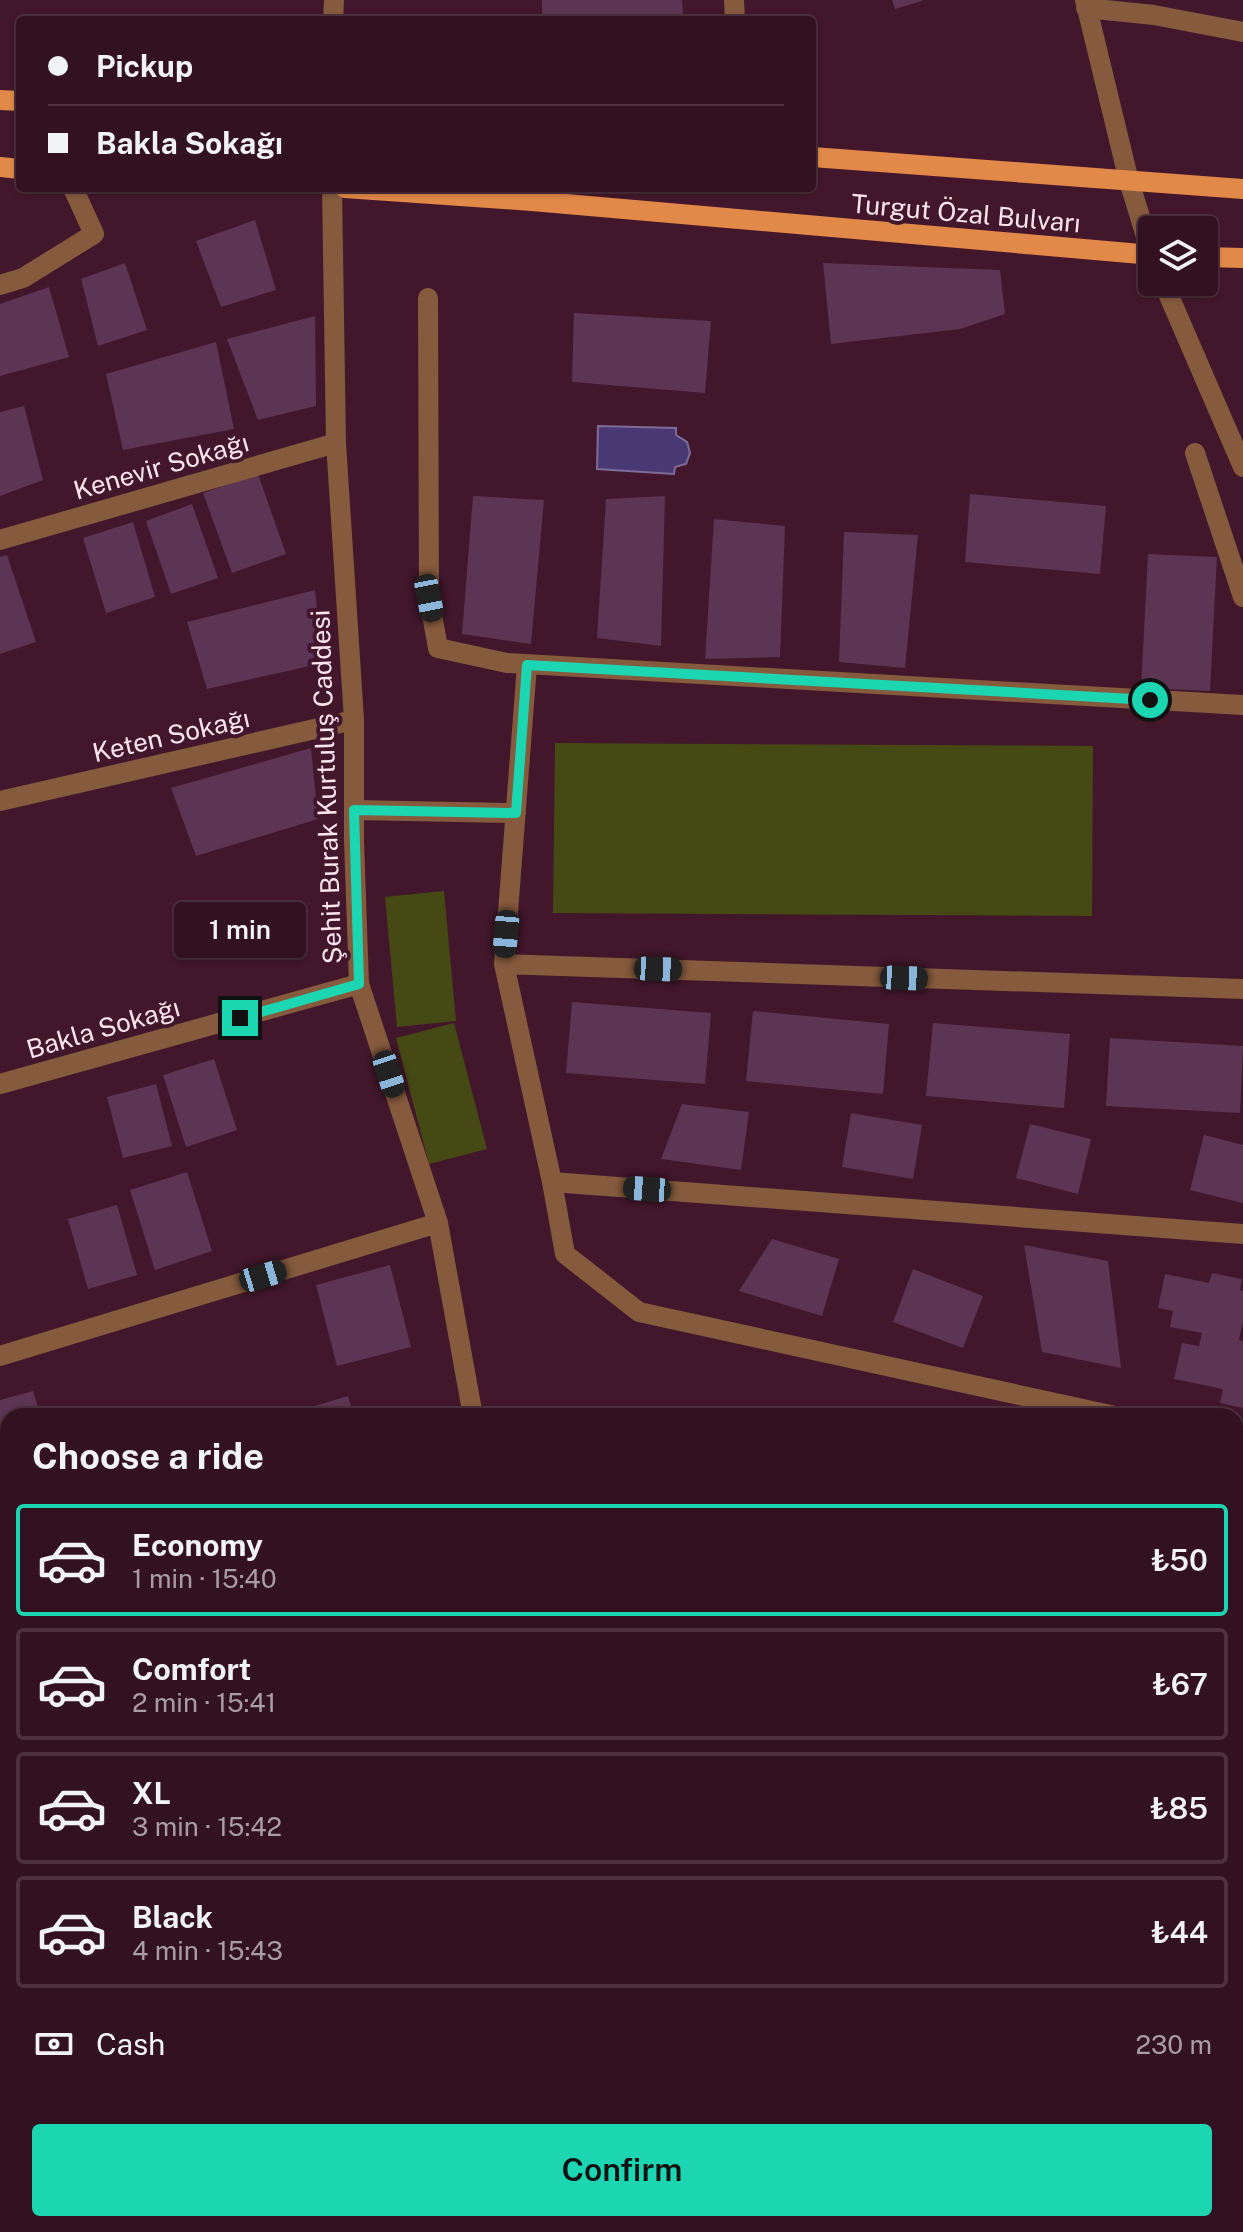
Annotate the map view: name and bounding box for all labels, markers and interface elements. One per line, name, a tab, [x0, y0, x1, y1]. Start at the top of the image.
text: Pickup	[96, 48, 193, 84]
text: Bakla Sokağı	[96, 125, 283, 161]
street label: Turgut Özal Bulvarı	[850, 188, 1082, 238]
map controls	[1138, 216, 1218, 296]
button: layers	[1138, 216, 1218, 296]
street label: Kenevir Sokağı	[70, 426, 252, 506]
car	[413, 572, 445, 624]
street label: Şehit Burak Kurtuluş Caddesi	[304, 609, 348, 965]
route start	[1132, 682, 1168, 718]
street label: Keten Sokağı	[89, 702, 253, 768]
callout: 1 min	[174, 902, 306, 958]
car	[492, 909, 520, 959]
text: 1 min	[209, 914, 271, 945]
car	[634, 956, 682, 982]
car	[880, 965, 928, 991]
street label: Bakla Sokağı	[23, 991, 183, 1065]
route end	[222, 1000, 258, 1036]
car	[370, 1047, 408, 1101]
car	[622, 1175, 672, 1203]
car	[237, 1258, 289, 1294]
text: Choose a ride	[32, 1435, 264, 1477]
icon: car	[36, 1524, 108, 1596]
text: Economy	[132, 1527, 263, 1563]
text: ₺50	[1151, 1542, 1208, 1578]
text: 1 min · 15:40	[132, 1563, 277, 1594]
icon: car	[36, 1648, 108, 1720]
text: Comfort	[132, 1651, 251, 1687]
text: ₺67	[1152, 1666, 1208, 1702]
text: 2 min · 15:41	[132, 1687, 276, 1718]
icon: car	[36, 1772, 108, 1844]
text: XL	[132, 1775, 171, 1811]
text: ₺85	[1150, 1790, 1208, 1826]
text: 3 min · 15:42	[132, 1811, 282, 1842]
icon: car	[36, 1896, 108, 1968]
text: Black	[132, 1899, 213, 1935]
text: ₺44	[1151, 1914, 1208, 1950]
text: 4 min · 15:43	[132, 1935, 283, 1966]
icon: cash	[32, 2022, 76, 2066]
text: Cash	[96, 2026, 165, 2062]
text: 230 m	[1136, 2029, 1212, 2060]
button: Confirm	[32, 2124, 1212, 2216]

